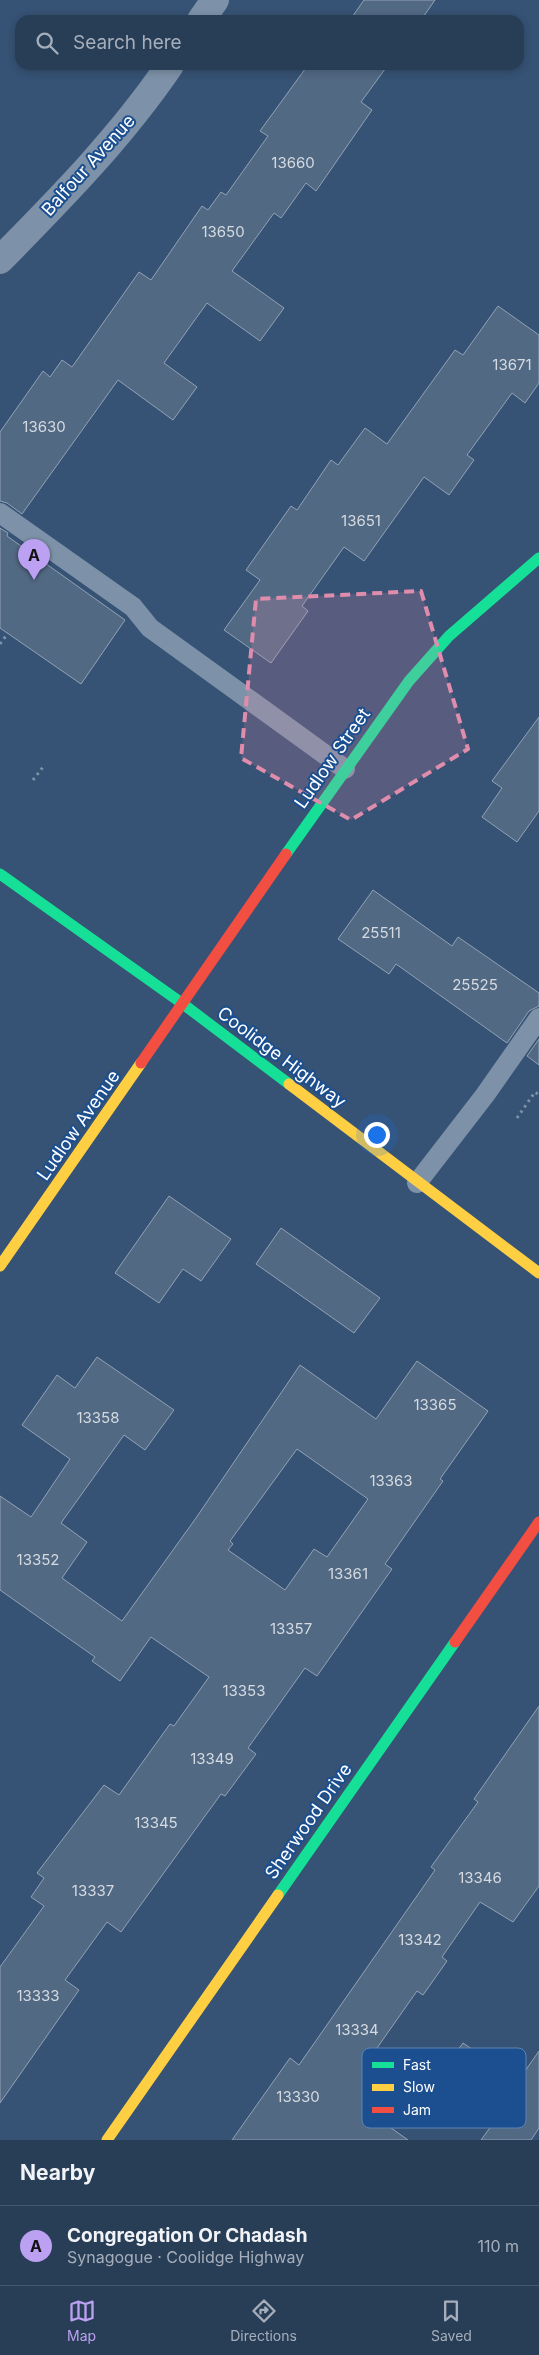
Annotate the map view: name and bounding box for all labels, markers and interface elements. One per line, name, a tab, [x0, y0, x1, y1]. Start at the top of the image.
search box	[15, 15, 524, 70]
icon: search	[33, 29, 61, 57]
text: Search here	[73, 31, 182, 54]
street label: Balfour Avenue	[37, 110, 139, 220]
house number: 13660	[271, 153, 315, 172]
house number: 13650	[201, 222, 245, 241]
house number: 13671	[492, 355, 532, 374]
house number: 13630	[22, 417, 66, 436]
house number: 13651	[341, 511, 381, 530]
pin: A	[18, 539, 50, 580]
street label: Ludlow Street	[290, 704, 374, 812]
house number: 25511	[361, 923, 401, 942]
house number: 25525	[452, 975, 498, 994]
street label: Coolidge Highway	[214, 1002, 350, 1112]
street label: Ludlow Avenue	[32, 1066, 124, 1184]
your location	[364, 1122, 390, 1148]
house number: 13365	[413, 1395, 457, 1414]
house number: 13358	[76, 1408, 120, 1427]
house number: 13363	[369, 1471, 413, 1490]
house number: 13352	[17, 1550, 59, 1569]
house number: 13361	[328, 1564, 368, 1583]
house number: 13357	[270, 1619, 312, 1638]
house number: 13353	[222, 1681, 266, 1700]
house number: 13349	[190, 1749, 234, 1768]
street label: Sherwood Drive	[260, 1759, 356, 1883]
house number: 13345	[134, 1813, 178, 1832]
house number: 13346	[458, 1868, 502, 1887]
house number: 13337	[72, 1881, 114, 1900]
house number: 13342	[398, 1930, 442, 1949]
house number: 13333	[16, 1986, 60, 2005]
house number: 13334	[335, 2020, 379, 2039]
legend	[362, 2048, 526, 2128]
text: Fast	[403, 2056, 431, 2073]
text: Slow	[403, 2078, 435, 2095]
house number: 13330	[276, 2087, 320, 2106]
text: Jam	[403, 2101, 431, 2118]
text: Nearby	[20, 2160, 95, 2185]
text: Congregation Or Chadash	[67, 2224, 308, 2247]
text: A	[30, 2236, 42, 2256]
text: 110 m	[477, 2236, 519, 2256]
text: Synagogue · Coolidge Highway	[67, 2247, 304, 2267]
tab: Map	[67, 2297, 96, 2344]
tab: Directions	[230, 2297, 297, 2344]
tab: Saved	[431, 2297, 472, 2344]

